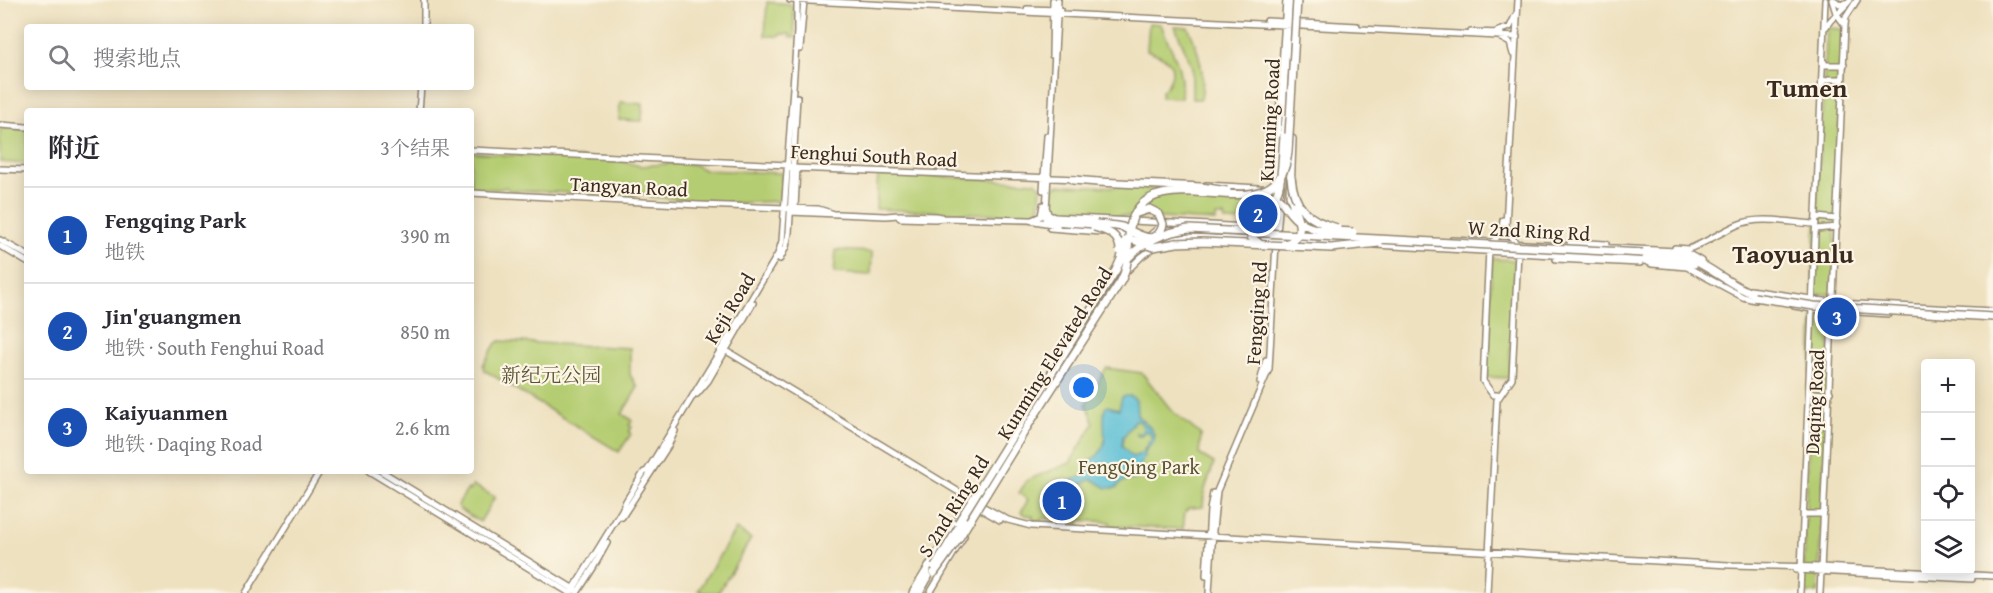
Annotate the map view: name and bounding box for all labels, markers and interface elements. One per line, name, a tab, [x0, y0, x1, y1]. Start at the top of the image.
search box	[24, 24, 474, 90]
icon: search	[45, 41, 78, 74]
text: 搜索地点	[93, 42, 181, 74]
street label: Kunming Road	[1251, 57, 1287, 182]
district label: Tumen	[1767, 68, 1848, 107]
text: 附近	[48, 128, 100, 167]
text: 3个结果	[380, 133, 450, 162]
street label: Fenghui South Road	[790, 136, 958, 174]
street label: Tangyan Road	[569, 168, 689, 204]
pin: 2	[1238, 192, 1278, 236]
text: Fengqing Park	[105, 204, 246, 236]
street label: W 2nd Ring Rd	[1467, 212, 1591, 248]
text: 1	[62, 221, 73, 250]
text: 390 m	[400, 221, 450, 250]
district label: Taoyuanlu	[1732, 234, 1854, 273]
text: 地铁	[105, 237, 145, 266]
street label: Fengqing Rd	[1238, 260, 1274, 366]
street label: Kunming Elevated Road	[989, 261, 1119, 445]
street label: Keji Road	[696, 267, 762, 349]
pin: 3	[1818, 294, 1856, 340]
text: Jin'guangmen	[105, 300, 241, 332]
text: 2	[62, 317, 73, 346]
text: 850 m	[400, 317, 450, 346]
text: 地铁 · South Fenghui Road	[105, 333, 324, 362]
street label: Daqing Road	[1797, 348, 1831, 455]
map controls	[1921, 359, 1975, 575]
button: +	[1921, 359, 1975, 413]
park label: 新纪元公园	[501, 360, 601, 389]
your location	[1069, 373, 1098, 402]
text: Kaiyuanmen	[105, 396, 228, 428]
text: 3	[62, 413, 73, 442]
text: 2.6 km	[395, 413, 450, 442]
button: −	[1921, 413, 1975, 467]
text: 地铁 · Daqing Road	[105, 429, 262, 458]
street label: S 2nd Ring Rd	[910, 449, 996, 562]
park label: FengQing Park	[1078, 452, 1201, 481]
button: locate	[1921, 467, 1975, 521]
pin: 1	[1042, 478, 1082, 524]
button: layers	[1921, 521, 1975, 575]

